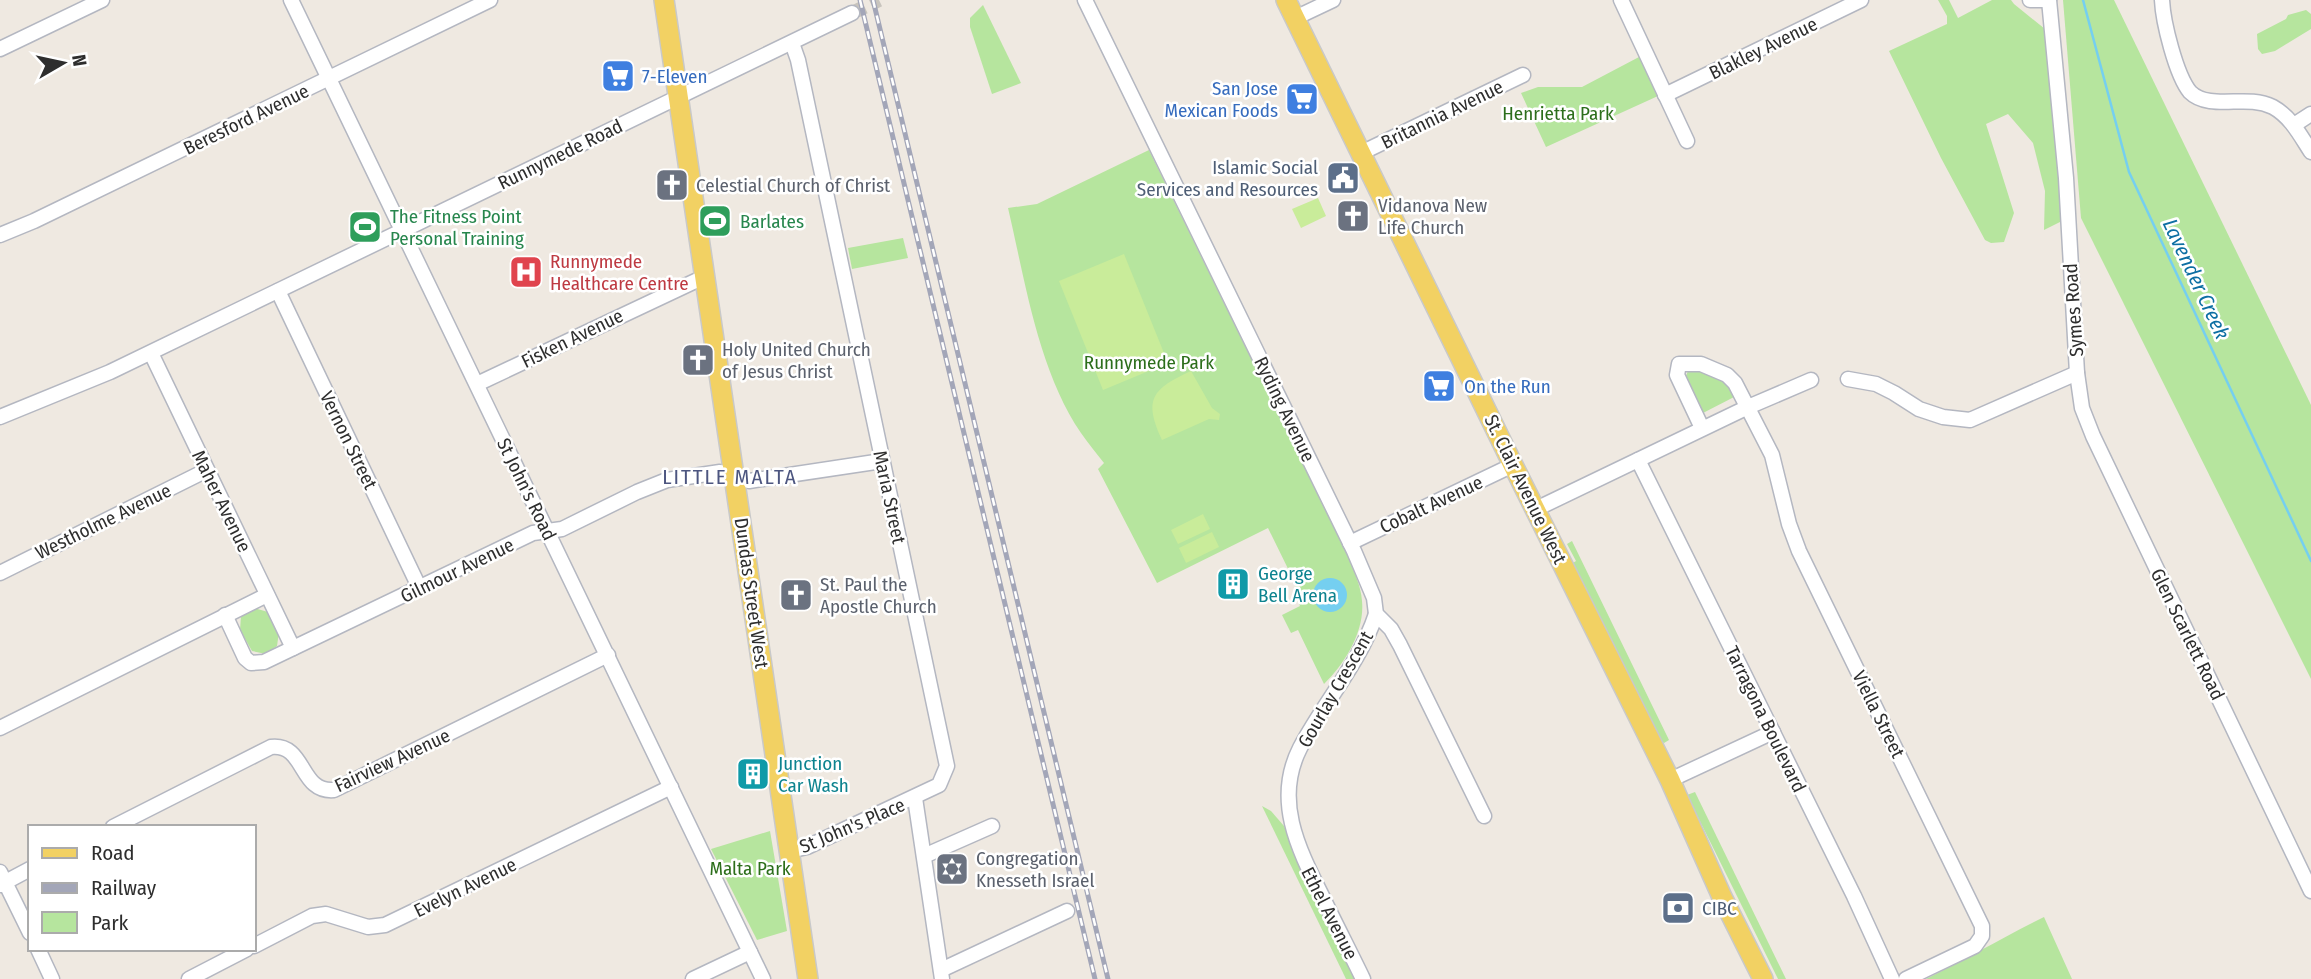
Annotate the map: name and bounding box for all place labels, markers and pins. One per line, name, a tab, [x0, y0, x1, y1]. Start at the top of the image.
supermarket icon: 7-Eleven	[599, 57, 637, 95]
place label: 7-Eleven	[642, 65, 708, 88]
place label: San Jose Mexican Foods	[1164, 77, 1278, 122]
supermarket icon: San Jose Mexican Foods	[1283, 80, 1321, 118]
place label: Islamic Social Services and Resources	[1137, 156, 1318, 201]
public building icon: Islamic Social Services and Resources	[1324, 159, 1362, 197]
church icon: Celestial Church of Christ	[653, 166, 691, 204]
place label: Celestial Church of Christ	[696, 174, 891, 197]
place label: Vidanova New Life Church	[1378, 194, 1488, 239]
church icon: Vidanova New Life Church	[1334, 197, 1372, 235]
sports icon: Barlates	[696, 202, 734, 240]
place label: The Fitness Point Personal Training	[390, 205, 524, 250]
sports icon: The Fitness Point Personal Training	[346, 208, 384, 246]
place label: Barlates	[740, 210, 804, 233]
place label: Runnymede Healthcare Centre	[550, 250, 689, 295]
hospital icon: Runnymede Healthcare Centre	[507, 253, 545, 291]
place label: Holy United Church of Jesus Christ	[722, 338, 871, 383]
church icon: Holy United Church of Jesus Christ	[679, 341, 717, 379]
supermarket icon: On the Run	[1420, 367, 1458, 405]
place label: On the Run	[1464, 375, 1551, 398]
place label: George Bell Arena	[1258, 562, 1337, 607]
building icon: George Bell Arena	[1214, 565, 1252, 603]
place label: St. Paul the Apostle Church	[820, 573, 937, 618]
church icon: St. Paul the Apostle Church	[777, 576, 815, 614]
place label: Junction Car Wash	[778, 752, 849, 797]
building icon: Junction Car Wash	[734, 755, 772, 793]
place label: Congregation Knesseth Israel	[976, 847, 1094, 892]
synagogue icon: Congregation Knesseth Israel	[933, 850, 971, 888]
bank icon: CIBC	[1659, 889, 1697, 927]
place label: CIBC	[1702, 897, 1737, 920]

